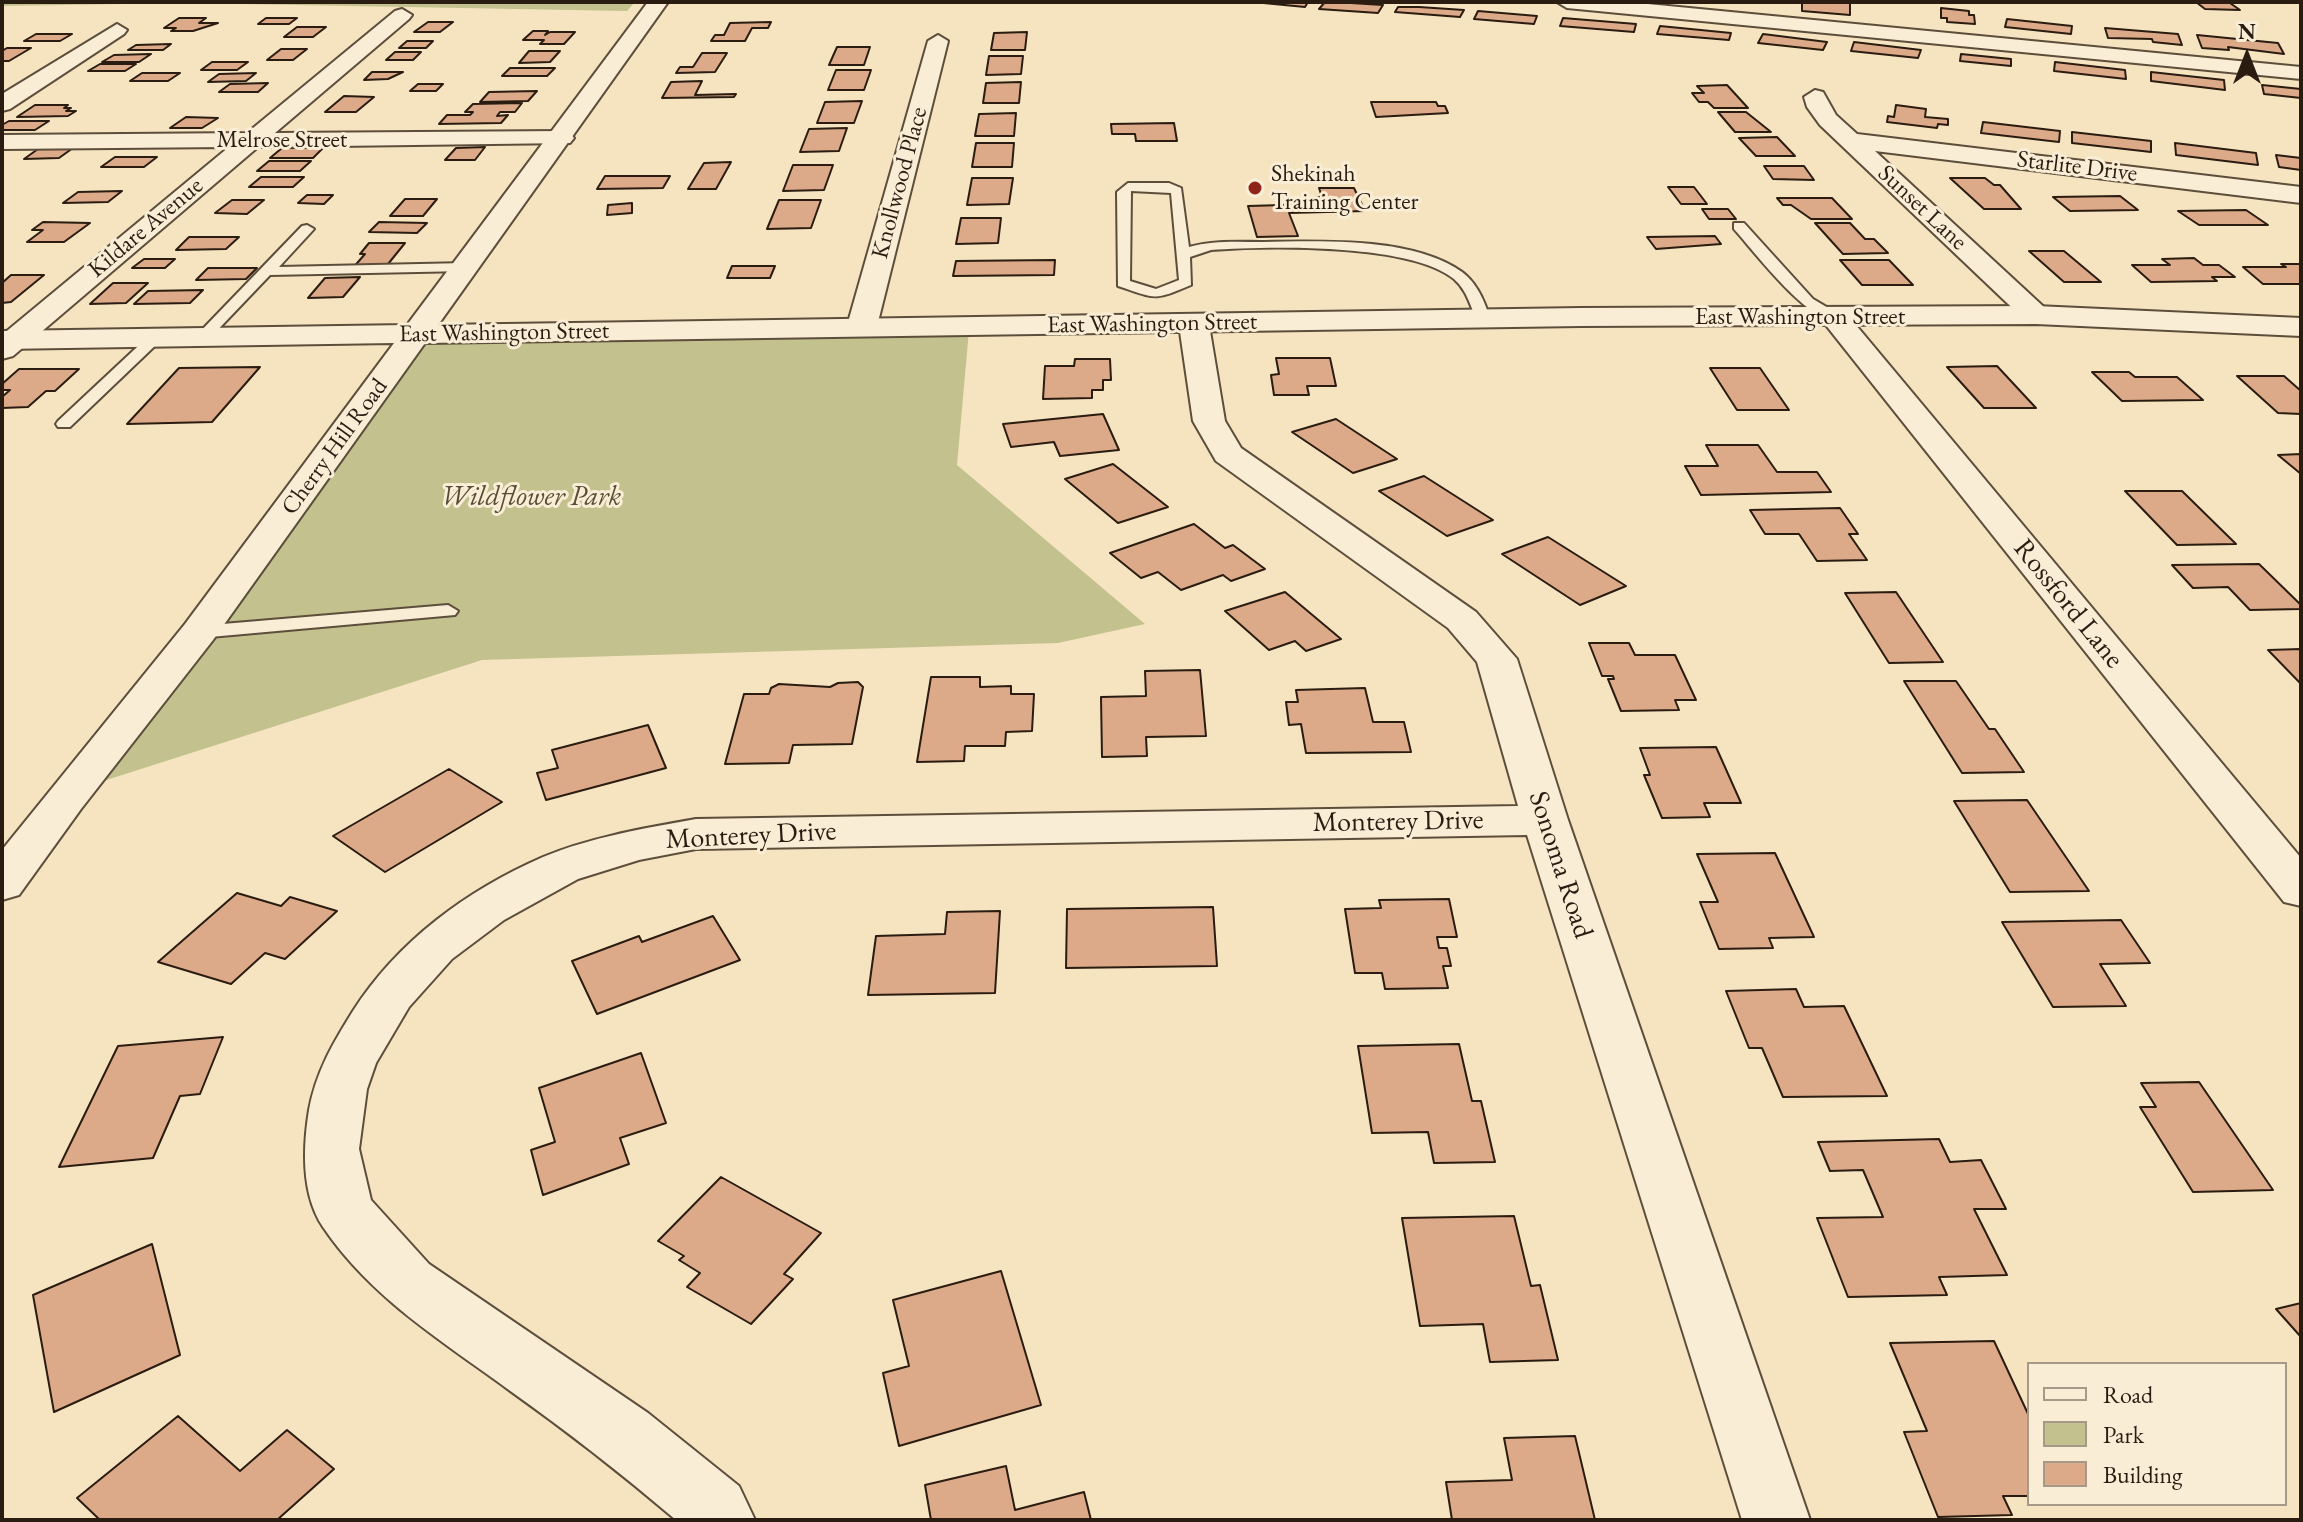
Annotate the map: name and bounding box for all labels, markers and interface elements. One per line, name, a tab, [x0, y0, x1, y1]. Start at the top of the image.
north arrow	[2207, 16, 2287, 96]
text: N	[2238, 17, 2256, 46]
street label: Knollwood Place	[866, 104, 934, 262]
street label: Melrose Street	[217, 126, 347, 154]
street label: Starlite Drive	[2015, 145, 2139, 189]
street label: Sunset Lane	[1871, 159, 1973, 257]
place label: Shekinah Training Center	[1271, 160, 1419, 216]
street label: Kildare Avenue	[83, 172, 209, 284]
marker: Shekinah Training Center	[1246, 179, 1264, 197]
street label: East Washington Street	[1695, 303, 1905, 331]
street label: East Washington Street	[1047, 308, 1257, 340]
street label: East Washington Street	[399, 317, 609, 349]
street label: Cherry Hill Road	[276, 373, 394, 521]
park label: Wildflower Park	[441, 480, 621, 514]
street label: Rossford Lane	[2006, 533, 2130, 675]
street label: Sonoma Road	[1520, 787, 1600, 943]
street label: Monterey Drive	[1312, 804, 1484, 840]
street label: Monterey Drive	[665, 815, 837, 857]
legend	[2027, 1362, 2287, 1506]
text: Road	[2103, 1379, 2153, 1410]
text: Park	[2103, 1419, 2144, 1450]
text: Building	[2103, 1459, 2183, 1490]

